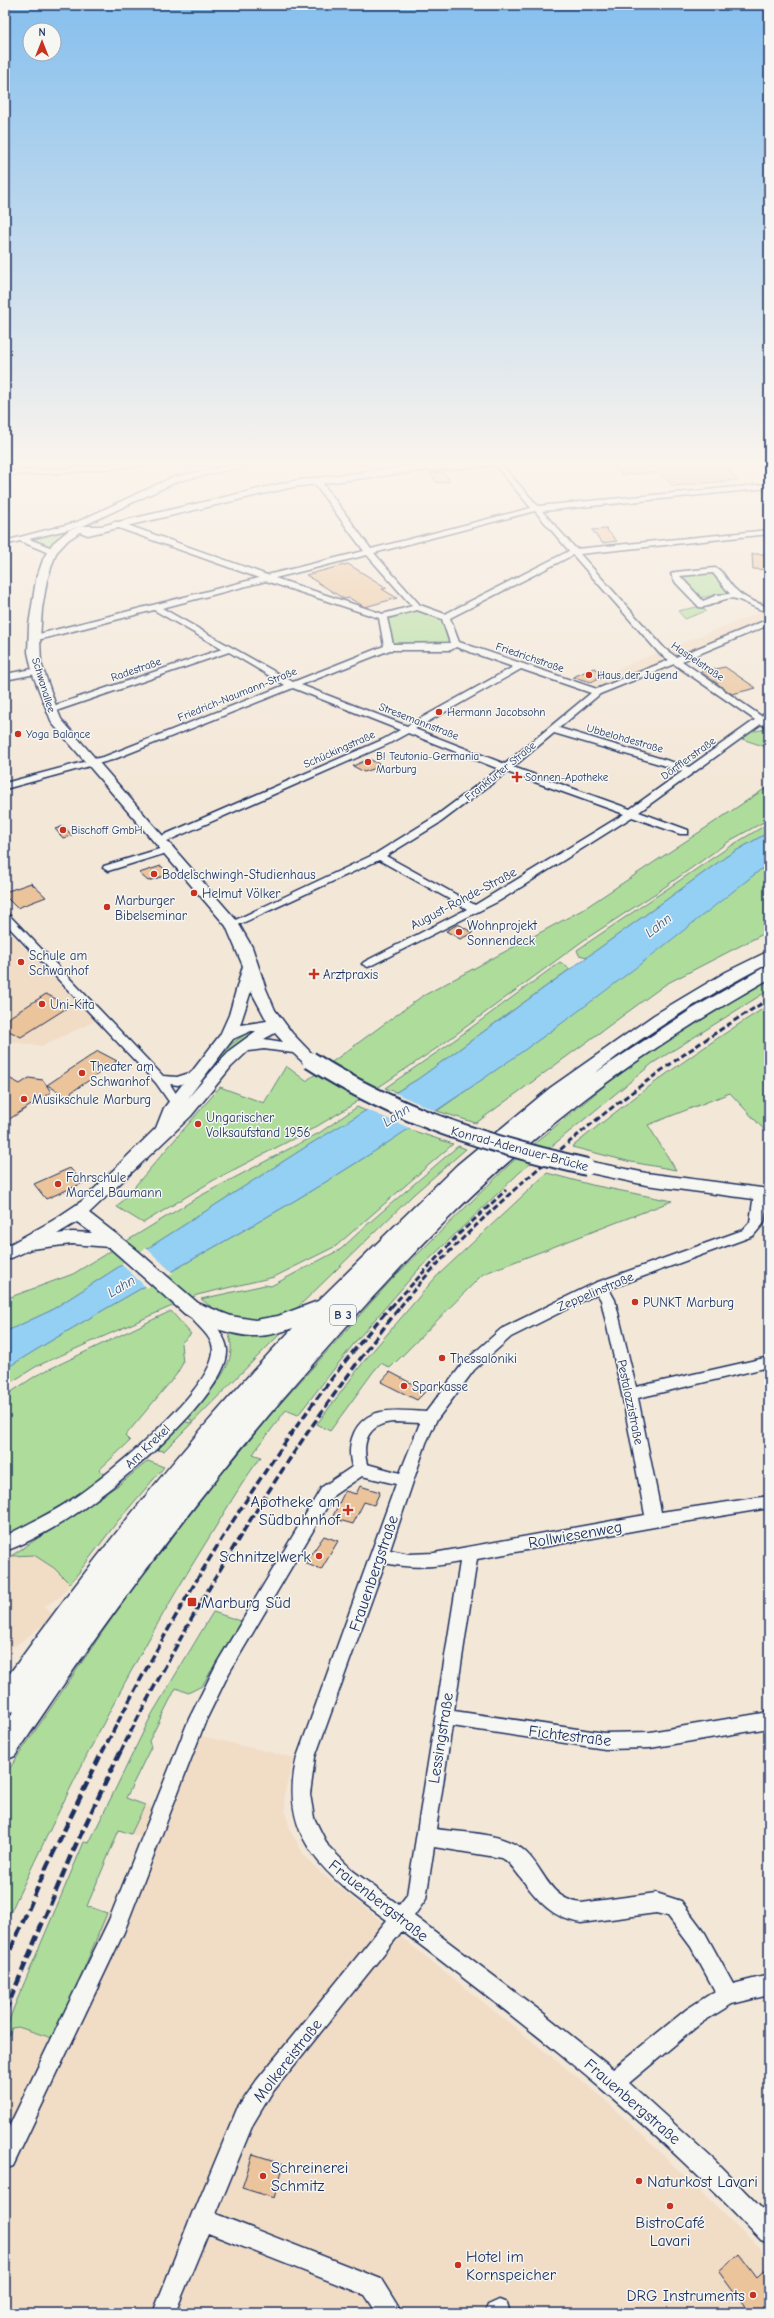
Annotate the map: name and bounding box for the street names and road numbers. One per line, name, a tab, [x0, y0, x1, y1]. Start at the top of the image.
street label: Haspelstraße	[669, 639, 727, 684]
street label: Friedrichstraße	[494, 640, 566, 675]
street label: Radestraße	[109, 655, 163, 684]
street label: Schwanallee	[29, 656, 58, 715]
street label: Friedrich-Naumann-Straße	[176, 664, 299, 724]
street label: Stresemannstraße	[377, 700, 461, 743]
street label: Ubbelohdestraße	[585, 721, 665, 756]
street label: Schückingstraße	[301, 728, 377, 771]
street label: Dörfflerstraße	[658, 734, 719, 783]
street label: Frankfurter Straße	[462, 739, 539, 804]
street label: August-Rohde-Straße	[408, 864, 519, 933]
street label: Konrad-Adenauer-Brücke	[450, 1123, 591, 1174]
street label: Zeppelinstraße	[555, 1268, 636, 1314]
road number: B 3	[330, 1305, 356, 1325]
street label: Pestalozzistraße	[614, 1358, 647, 1446]
street label: Am Krekel	[122, 1421, 173, 1471]
street label: Frauenbergstraße	[346, 1513, 402, 1634]
street label: Rollwiesenweg	[527, 1518, 624, 1552]
street label: Lessingstraße	[425, 1691, 457, 1785]
street label: Fichtestraße	[527, 1722, 612, 1750]
street label: Frauenbergstraße	[325, 1856, 432, 1945]
street label: Molkereistraße	[250, 2015, 326, 2106]
street label: Frauenbergstraße	[581, 2055, 684, 2148]

